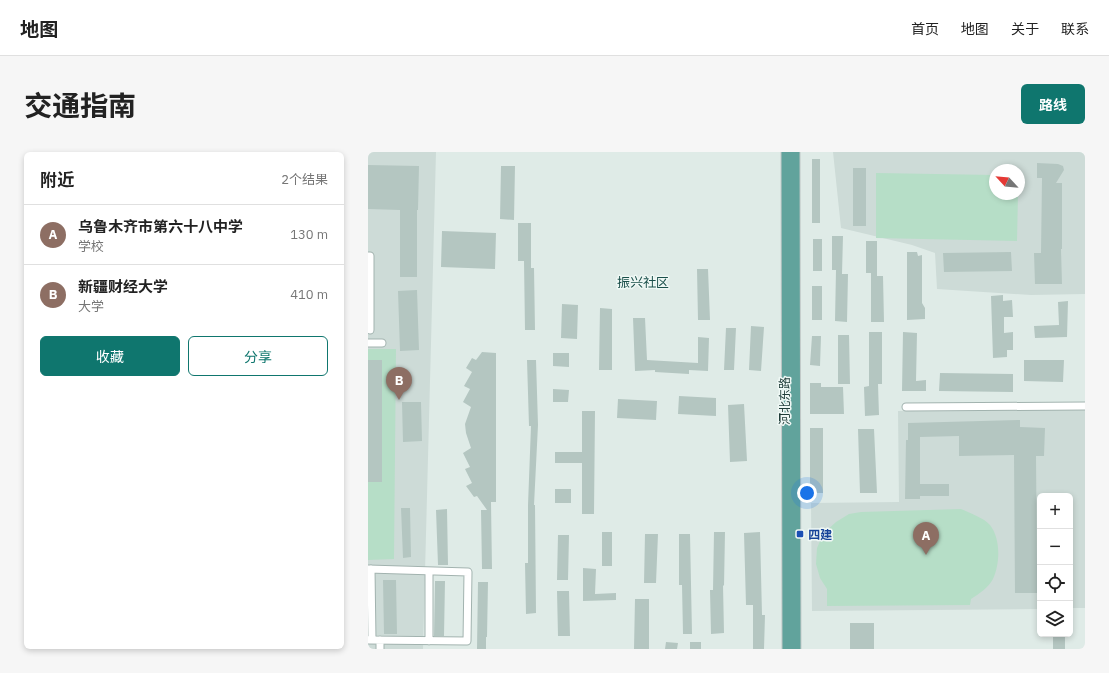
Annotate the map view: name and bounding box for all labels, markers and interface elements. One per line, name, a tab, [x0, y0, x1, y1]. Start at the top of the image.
text: 地图	[20, 17, 58, 41]
text: 首页	[911, 20, 939, 38]
text: 地图	[961, 20, 989, 38]
text: 关于	[1011, 20, 1039, 38]
text: 联系	[1061, 20, 1089, 38]
button: 路线	[1021, 84, 1085, 124]
text: 交通指南	[24, 87, 136, 124]
north arrow	[989, 164, 1025, 200]
text: 附近	[40, 169, 74, 191]
text: 2个结果	[281, 171, 328, 188]
text: 乌鲁木齐市第六十八中学	[78, 217, 243, 236]
text: A	[49, 226, 57, 243]
text: 130 m	[290, 226, 328, 243]
text: 学校	[78, 238, 104, 255]
district label: 振兴社区	[617, 274, 669, 291]
text: 新疆财经大学	[78, 277, 168, 296]
text: B	[49, 286, 57, 303]
text: 410 m	[290, 286, 328, 303]
text: 大学	[78, 298, 104, 315]
button: 收藏	[40, 336, 180, 376]
button: 分享	[188, 336, 328, 376]
pin: B	[386, 367, 412, 400]
street label: 河北东路	[777, 377, 792, 425]
your location	[797, 483, 817, 503]
map controls	[1037, 493, 1073, 637]
button: +	[1037, 493, 1073, 529]
pin: A	[913, 522, 939, 555]
place label: 四建	[808, 527, 832, 542]
marker: 四建	[795, 529, 805, 539]
button: −	[1037, 529, 1073, 565]
button: locate	[1037, 565, 1073, 601]
button: layers	[1037, 601, 1073, 637]

